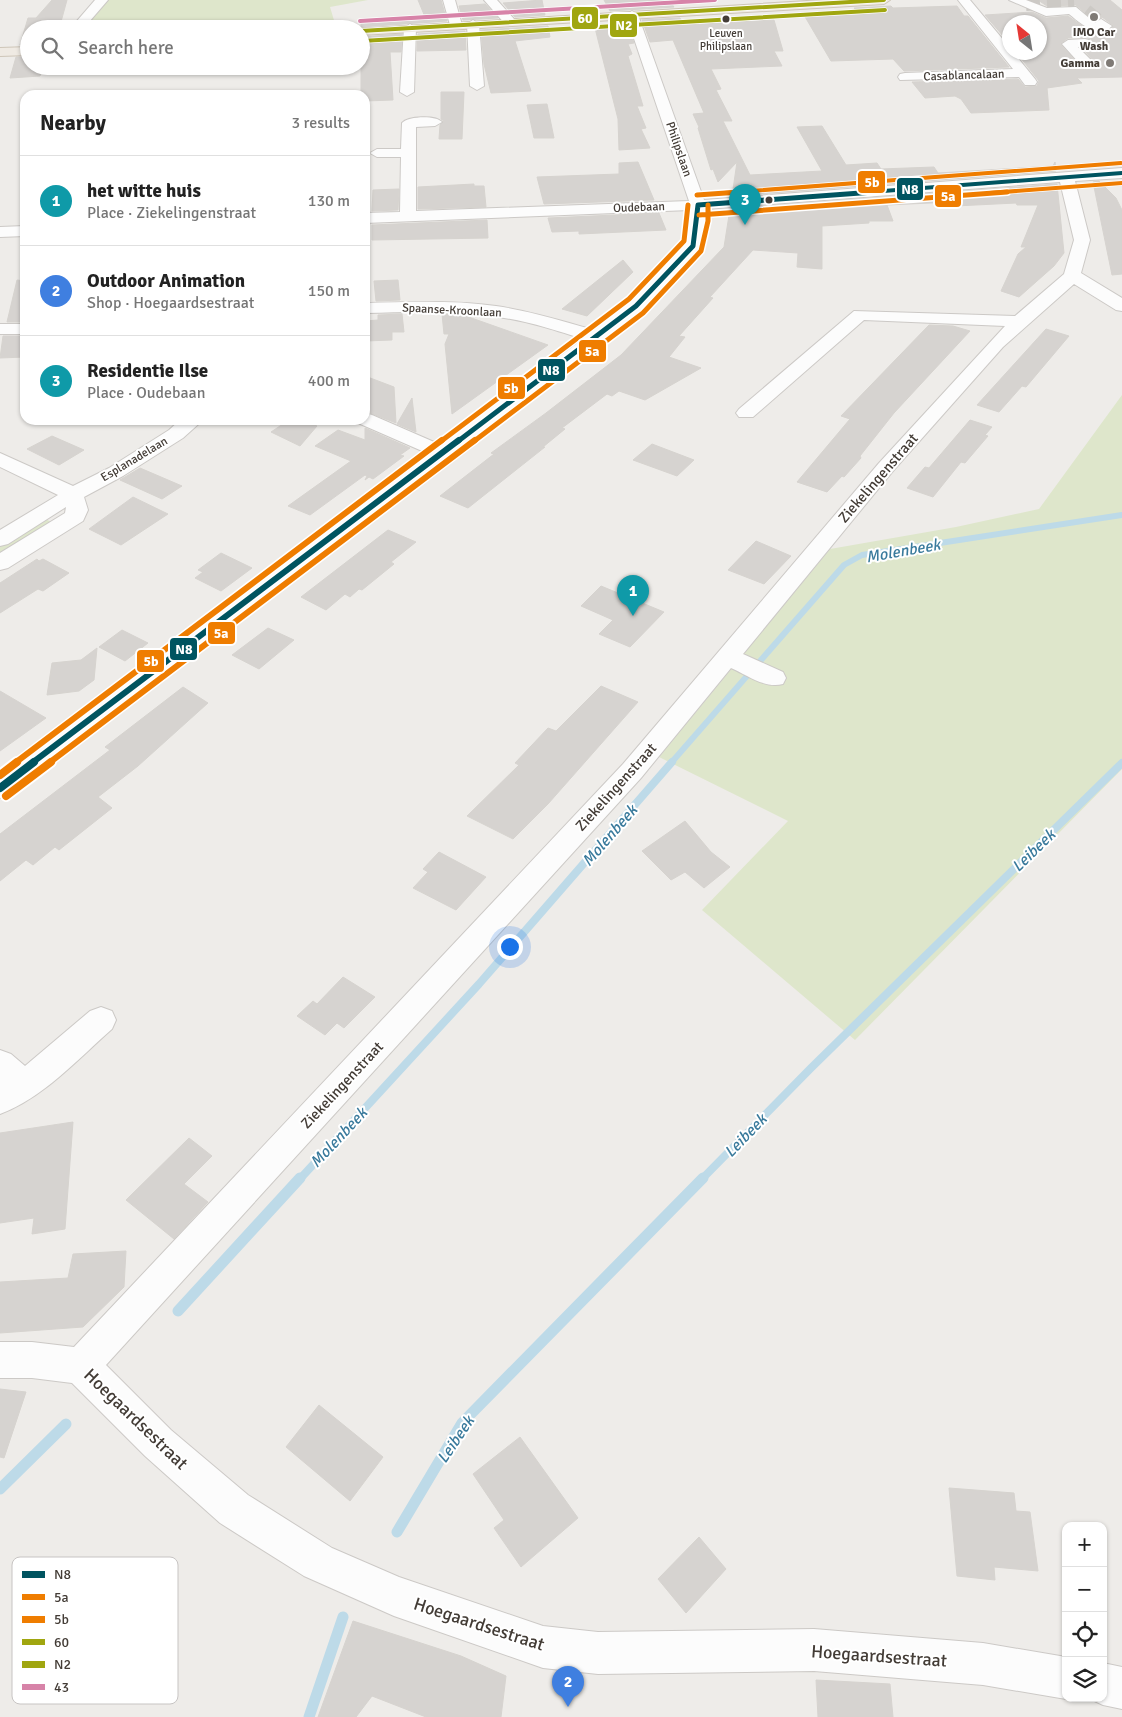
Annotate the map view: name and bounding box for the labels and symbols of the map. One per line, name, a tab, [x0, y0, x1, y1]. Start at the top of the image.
line badge: 60	[571, 6, 599, 30]
text: 60	[577, 10, 593, 27]
marker: IMO Car Wash	[1088, 11, 1100, 23]
line badge: N2	[609, 13, 638, 38]
marker: Leuven Philipslaan	[721, 14, 731, 24]
north arrow	[1002, 15, 1047, 60]
text: N2	[615, 17, 633, 34]
place label: IMO Car Wash	[1073, 25, 1116, 54]
place label: Leuven Philipslaan	[700, 27, 752, 53]
place label: Gamma	[1060, 56, 1100, 71]
marker: Gamma	[1104, 57, 1116, 69]
street label: Casablancalaan	[923, 67, 1005, 84]
street label: Philipslaan	[662, 120, 695, 179]
line badge: 5b	[857, 170, 886, 194]
text: 5b	[864, 174, 880, 191]
line badge: N8	[896, 177, 924, 201]
text: N8	[901, 181, 919, 198]
pin: 3	[729, 184, 761, 225]
line badge: 5a	[934, 184, 962, 208]
text: 5a	[941, 188, 955, 205]
unlabelled marker	[764, 195, 774, 205]
street label: Oudebaan	[613, 199, 665, 216]
street label: Spaanse-Kroonlaan	[402, 300, 502, 321]
line badge: 5a	[578, 339, 607, 363]
text: 5a	[585, 343, 599, 360]
line badge: N8	[537, 358, 566, 382]
text: N8	[542, 362, 560, 379]
line badge: 5b	[497, 376, 526, 400]
text: 5b	[503, 380, 519, 397]
street label: Ziekelingenstraat	[834, 430, 922, 526]
street label: Esplanadelaan	[98, 434, 170, 485]
water label: Molenbeek	[865, 534, 944, 567]
pin: 1	[617, 575, 649, 616]
line badge: 5a	[207, 621, 236, 645]
text: 5a	[214, 625, 228, 642]
line badge: N8	[169, 637, 198, 661]
text: N8	[175, 641, 193, 658]
line badge: 5b	[136, 649, 165, 673]
text: 5b	[143, 653, 159, 670]
street label: Ziekelingenstraat	[572, 739, 660, 835]
water label: Molenbeek	[578, 799, 643, 871]
water label: Leibeek	[1008, 824, 1061, 876]
your location	[497, 934, 523, 960]
street label: Ziekelingenstraat	[297, 1038, 387, 1132]
water label: Molenbeek	[306, 1102, 373, 1172]
water label: Leibeek	[720, 1108, 773, 1162]
street label: Hoegaardsestraat	[79, 1364, 193, 1474]
water label: Leibeek	[433, 1410, 480, 1467]
legend	[12, 1557, 178, 1704]
text: N8	[54, 1566, 71, 1583]
text: 5a	[54, 1589, 69, 1606]
street label: Hoegaardsestraat	[411, 1592, 547, 1656]
text: 5b	[54, 1611, 69, 1628]
text: 60	[54, 1634, 69, 1651]
street label: Hoegaardsestraat	[810, 1640, 948, 1672]
text: N2	[54, 1656, 71, 1673]
pin: 2	[552, 1666, 584, 1707]
text: 43	[54, 1679, 69, 1696]

